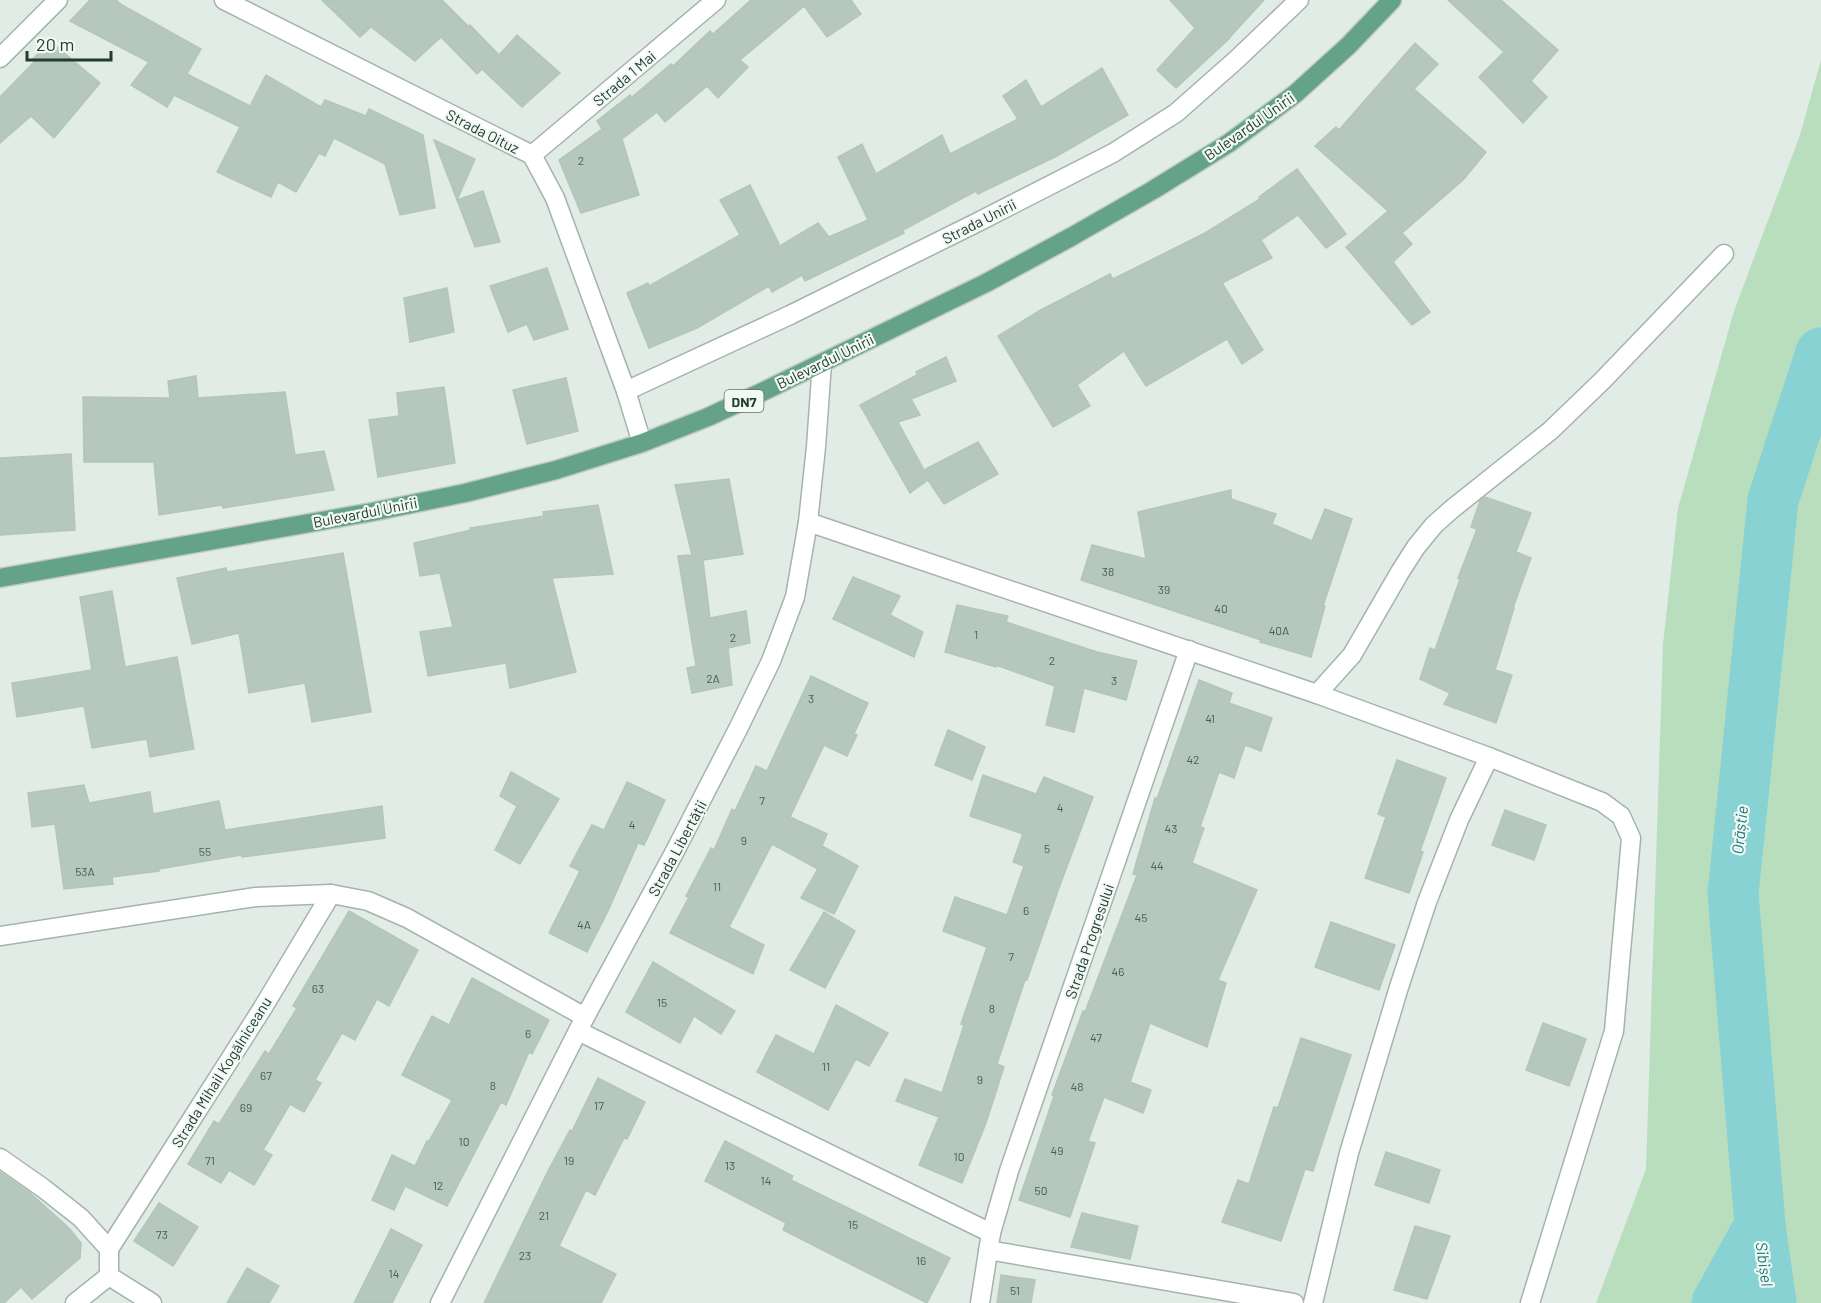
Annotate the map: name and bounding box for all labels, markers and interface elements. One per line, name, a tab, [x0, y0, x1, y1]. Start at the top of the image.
scale bar	[27, 24, 111, 62]
text: 20 m	[36, 33, 74, 55]
street label: Strada 1 Mai	[589, 46, 659, 110]
street label: Bulevardul Unirii	[1200, 88, 1298, 164]
street label: Strada Oituz	[443, 105, 523, 157]
house number: 2	[578, 153, 584, 167]
street label: Strada Unirii	[939, 195, 1019, 247]
street label: Bulevardul Unirii	[773, 330, 877, 392]
road number: DN7	[724, 390, 764, 412]
street label: Bulevardul Unirii	[311, 493, 419, 531]
house number: 38	[1102, 564, 1114, 578]
house number: 39	[1158, 582, 1170, 596]
house number: 40	[1214, 601, 1228, 615]
house number: 40A	[1269, 623, 1289, 637]
house number: 1	[974, 627, 978, 641]
house number: 2	[730, 630, 736, 644]
house number: 2	[1049, 653, 1055, 667]
house number: 2A	[706, 671, 720, 685]
house number: 3	[1111, 673, 1117, 687]
house number: 3	[808, 691, 814, 705]
house number: 41	[1205, 711, 1215, 725]
house number: 42	[1186, 752, 1200, 766]
house number: 7	[759, 793, 765, 807]
street label: Strada Libertății	[644, 797, 710, 899]
house number: 4	[1057, 800, 1063, 814]
water label: Orăștie	[1727, 805, 1751, 855]
house number: 4	[629, 817, 635, 831]
house number: 43	[1165, 821, 1177, 835]
house number: 9	[741, 833, 747, 847]
house number: 5	[1044, 841, 1050, 855]
house number: 55	[199, 844, 211, 858]
house number: 44	[1150, 858, 1164, 872]
house number: 53A	[75, 864, 95, 878]
house number: 11	[713, 879, 721, 893]
street label: Strada Progresului	[1061, 881, 1117, 1001]
house number: 6	[1023, 903, 1029, 917]
house number: 45	[1135, 910, 1147, 924]
house number: 4A	[577, 917, 591, 931]
house number: 7	[1008, 949, 1014, 963]
house number: 46	[1112, 964, 1124, 978]
house number: 63	[312, 981, 324, 995]
street label: Strada Mihail Kogălniceanu	[167, 993, 275, 1151]
house number: 15	[657, 995, 667, 1009]
house number: 8	[989, 1001, 995, 1015]
house number: 6	[525, 1026, 531, 1040]
house number: 47	[1090, 1030, 1102, 1044]
house number: 11	[822, 1059, 830, 1073]
house number: 67	[260, 1068, 272, 1082]
house number: 9	[977, 1072, 983, 1086]
house number: 8	[490, 1078, 496, 1092]
house number: 48	[1071, 1079, 1083, 1093]
house number: 17	[594, 1098, 604, 1112]
house number: 69	[240, 1100, 252, 1114]
house number: 10	[459, 1134, 469, 1148]
house number: 49	[1051, 1143, 1063, 1157]
house number: 10	[954, 1149, 964, 1163]
house number: 71	[205, 1153, 215, 1167]
house number: 19	[564, 1153, 574, 1167]
house number: 13	[725, 1158, 735, 1172]
house number: 14	[761, 1173, 771, 1187]
house number: 12	[433, 1178, 443, 1192]
house number: 50	[1035, 1183, 1047, 1197]
house number: 21	[539, 1208, 549, 1222]
house number: 15	[848, 1217, 858, 1231]
house number: 73	[156, 1227, 168, 1241]
water label: Sibișel	[1752, 1240, 1778, 1288]
house number: 23	[519, 1248, 531, 1262]
house number: 16	[916, 1253, 926, 1267]
house number: 14	[389, 1266, 399, 1280]
house number: 51	[1010, 1283, 1020, 1297]

